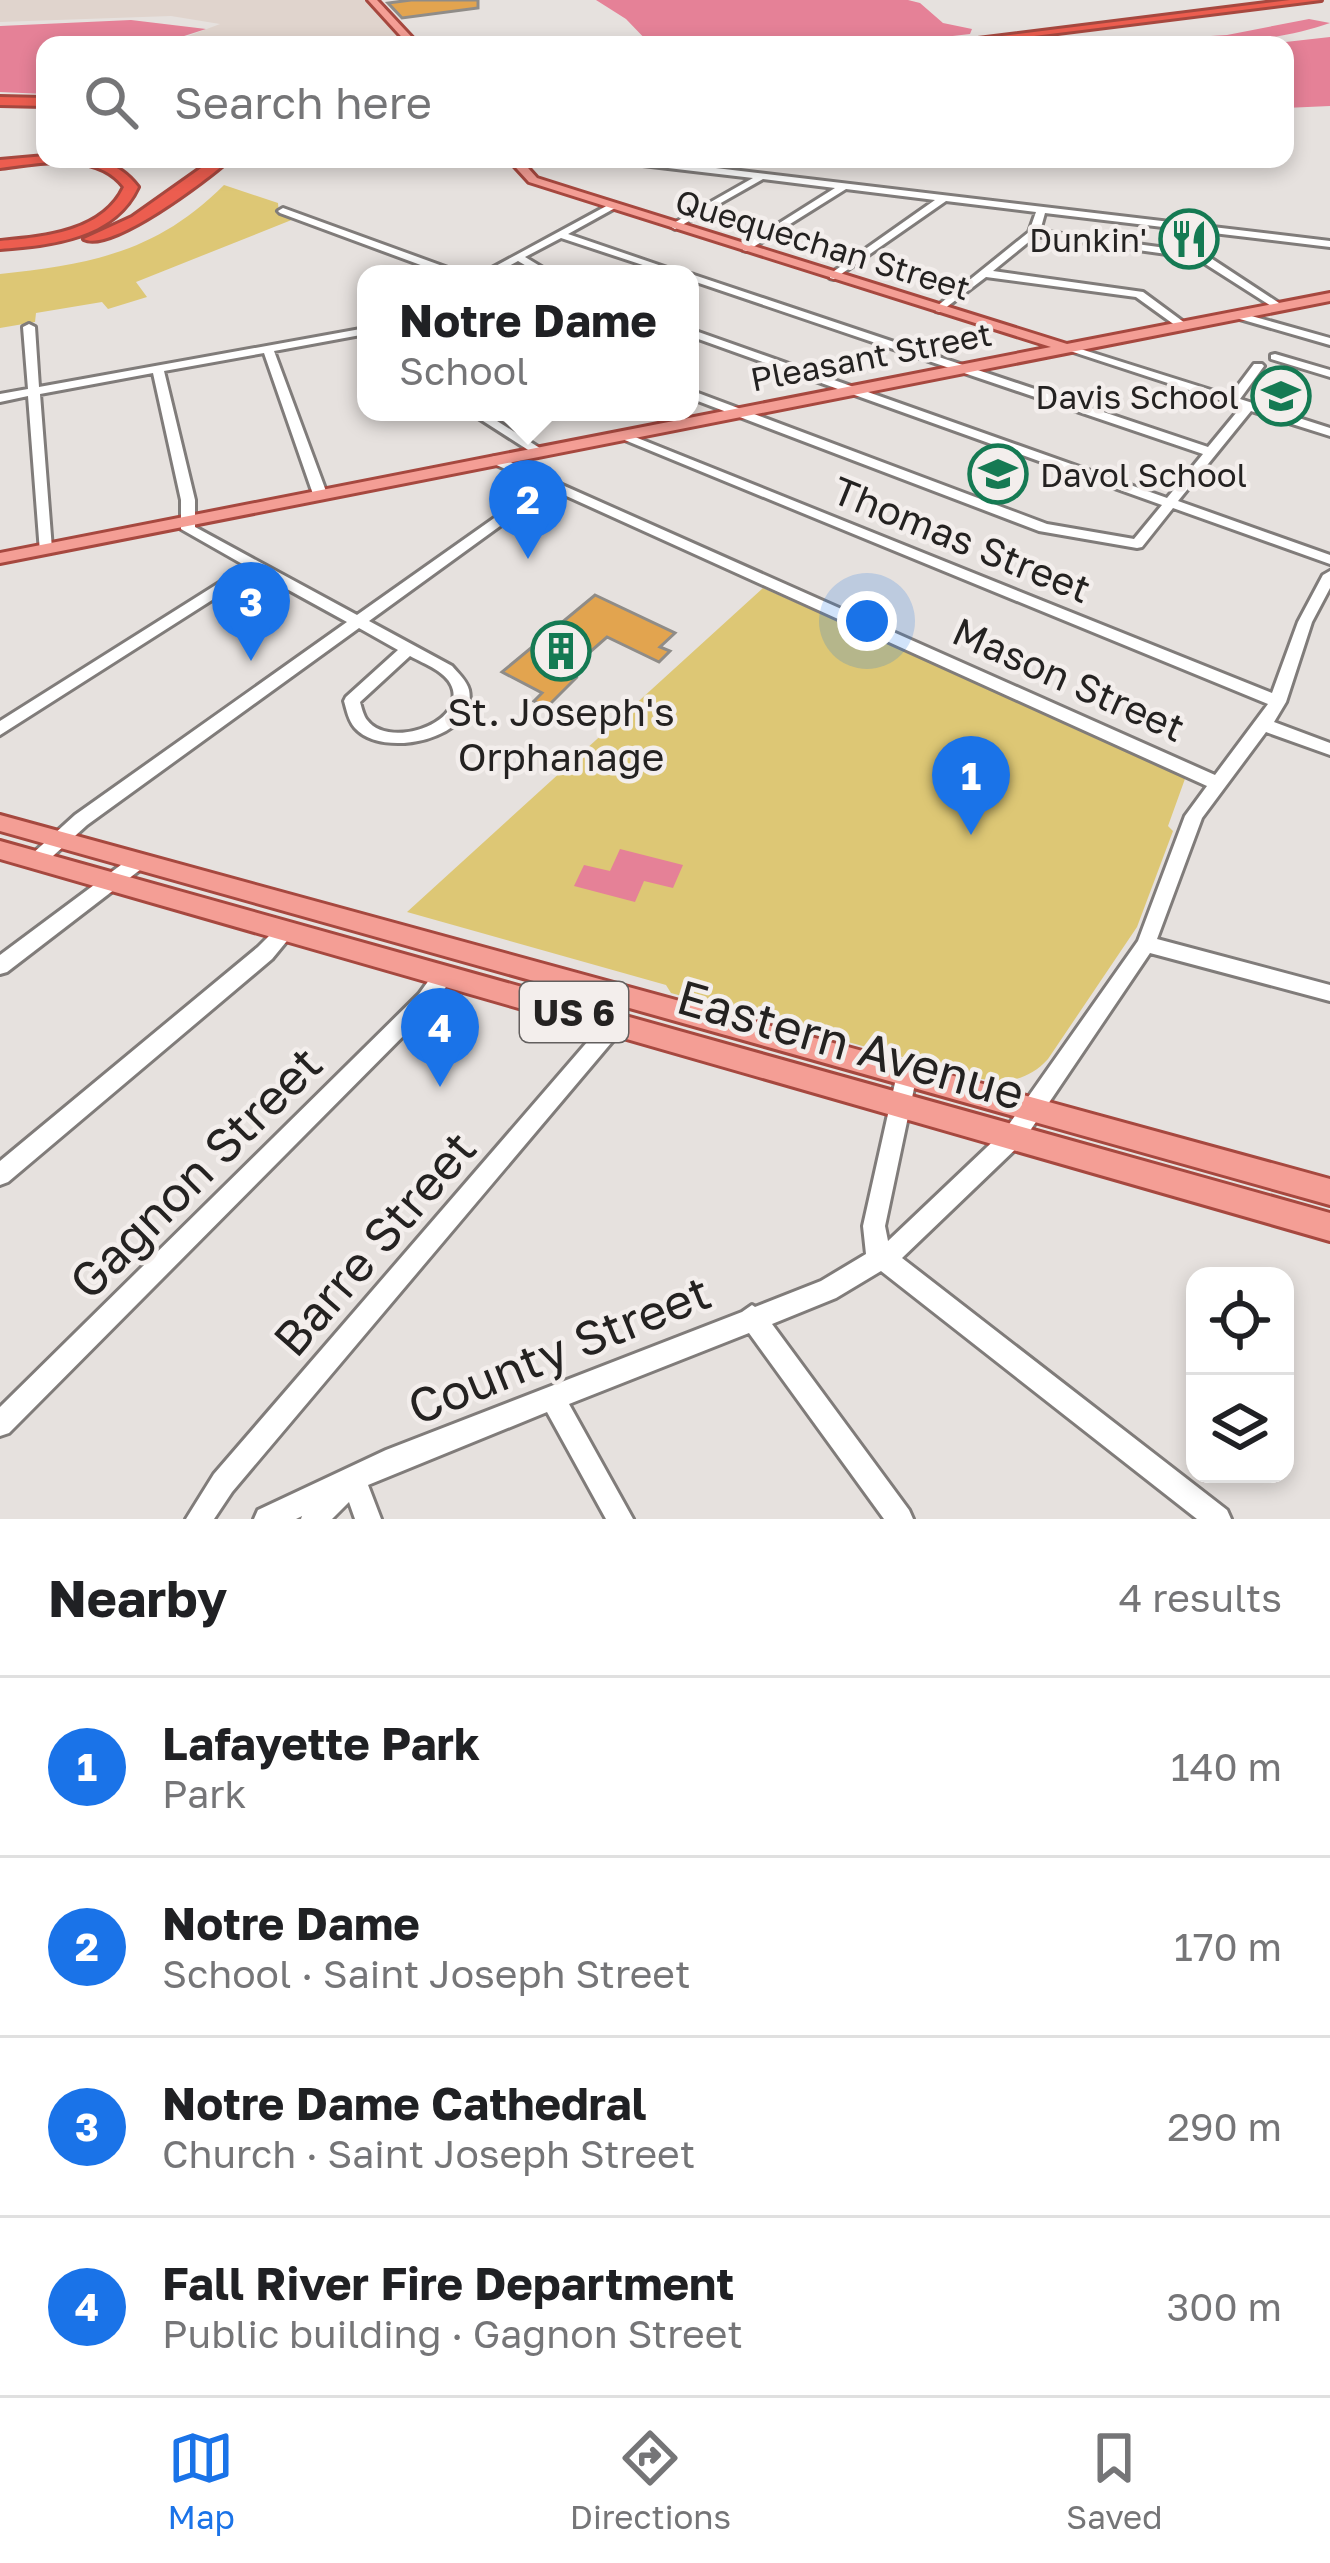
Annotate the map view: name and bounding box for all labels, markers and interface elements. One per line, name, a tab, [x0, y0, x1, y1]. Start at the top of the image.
search box	[36, 36, 1294, 168]
icon: search	[78, 69, 144, 135]
text: Search here	[174, 75, 432, 129]
street label: Quequechan Street	[671, 181, 975, 307]
restaurant icon: Dunkin'	[1158, 208, 1220, 270]
place label: Dunkin'	[1029, 220, 1147, 259]
popup	[357, 265, 699, 421]
text: Notre Dame	[399, 293, 657, 347]
street label: Pleasant Street	[747, 313, 995, 399]
text: School	[399, 347, 529, 394]
school or university icon: Davis School	[1250, 365, 1312, 427]
place label: Davis School	[1035, 377, 1239, 416]
school or university icon: Davol School	[967, 443, 1029, 505]
place label: Davol School	[1040, 455, 1247, 494]
pin: 2	[489, 460, 567, 559]
street label: Thomas Street	[826, 466, 1098, 612]
pin: 3	[212, 562, 290, 661]
your location	[837, 591, 897, 651]
street label: Mason Street	[946, 607, 1192, 751]
building icon: St. Joseph's Orphanage	[530, 620, 592, 682]
place label: St. Joseph's Orphanage	[447, 688, 675, 780]
pin: 1	[932, 736, 1010, 835]
street label: Eastern Avenue	[671, 967, 1031, 1121]
road number: US 6	[520, 982, 628, 1042]
pin: 4	[401, 988, 479, 1087]
street label: Gagnon Street	[57, 1034, 333, 1310]
street label: Barre Street	[261, 1119, 487, 1367]
street label: County Street	[399, 1262, 719, 1436]
map controls	[1186, 1267, 1294, 1483]
button: locate	[1186, 1267, 1294, 1375]
button: layers	[1186, 1375, 1294, 1483]
text: Nearby	[48, 1567, 227, 1628]
text: 4 results	[1119, 1574, 1282, 1621]
text: Lafayette Park	[162, 1716, 480, 1770]
text: 1	[77, 1743, 97, 1790]
text: 140 m	[1171, 1743, 1282, 1790]
text: Park	[162, 1770, 246, 1817]
text: Notre Dame	[162, 1896, 420, 1950]
text: 2	[75, 1923, 99, 1970]
text: 170 m	[1174, 1923, 1282, 1970]
text: School · Saint Joseph Street	[162, 1950, 691, 1997]
text: Notre Dame Cathedral	[162, 2076, 647, 2130]
text: 3	[75, 2103, 99, 2150]
text: 290 m	[1167, 2103, 1282, 2150]
text: Church · Saint Joseph Street	[162, 2130, 695, 2177]
text: Fall River Fire Department	[162, 2256, 734, 2310]
text: 4	[75, 2283, 99, 2330]
text: 300 m	[1167, 2283, 1282, 2330]
text: Public building · Gagnon Street	[162, 2310, 743, 2357]
tab: Map	[168, 2425, 235, 2536]
tab: Directions	[570, 2425, 731, 2536]
tab: Saved	[1066, 2425, 1162, 2536]

